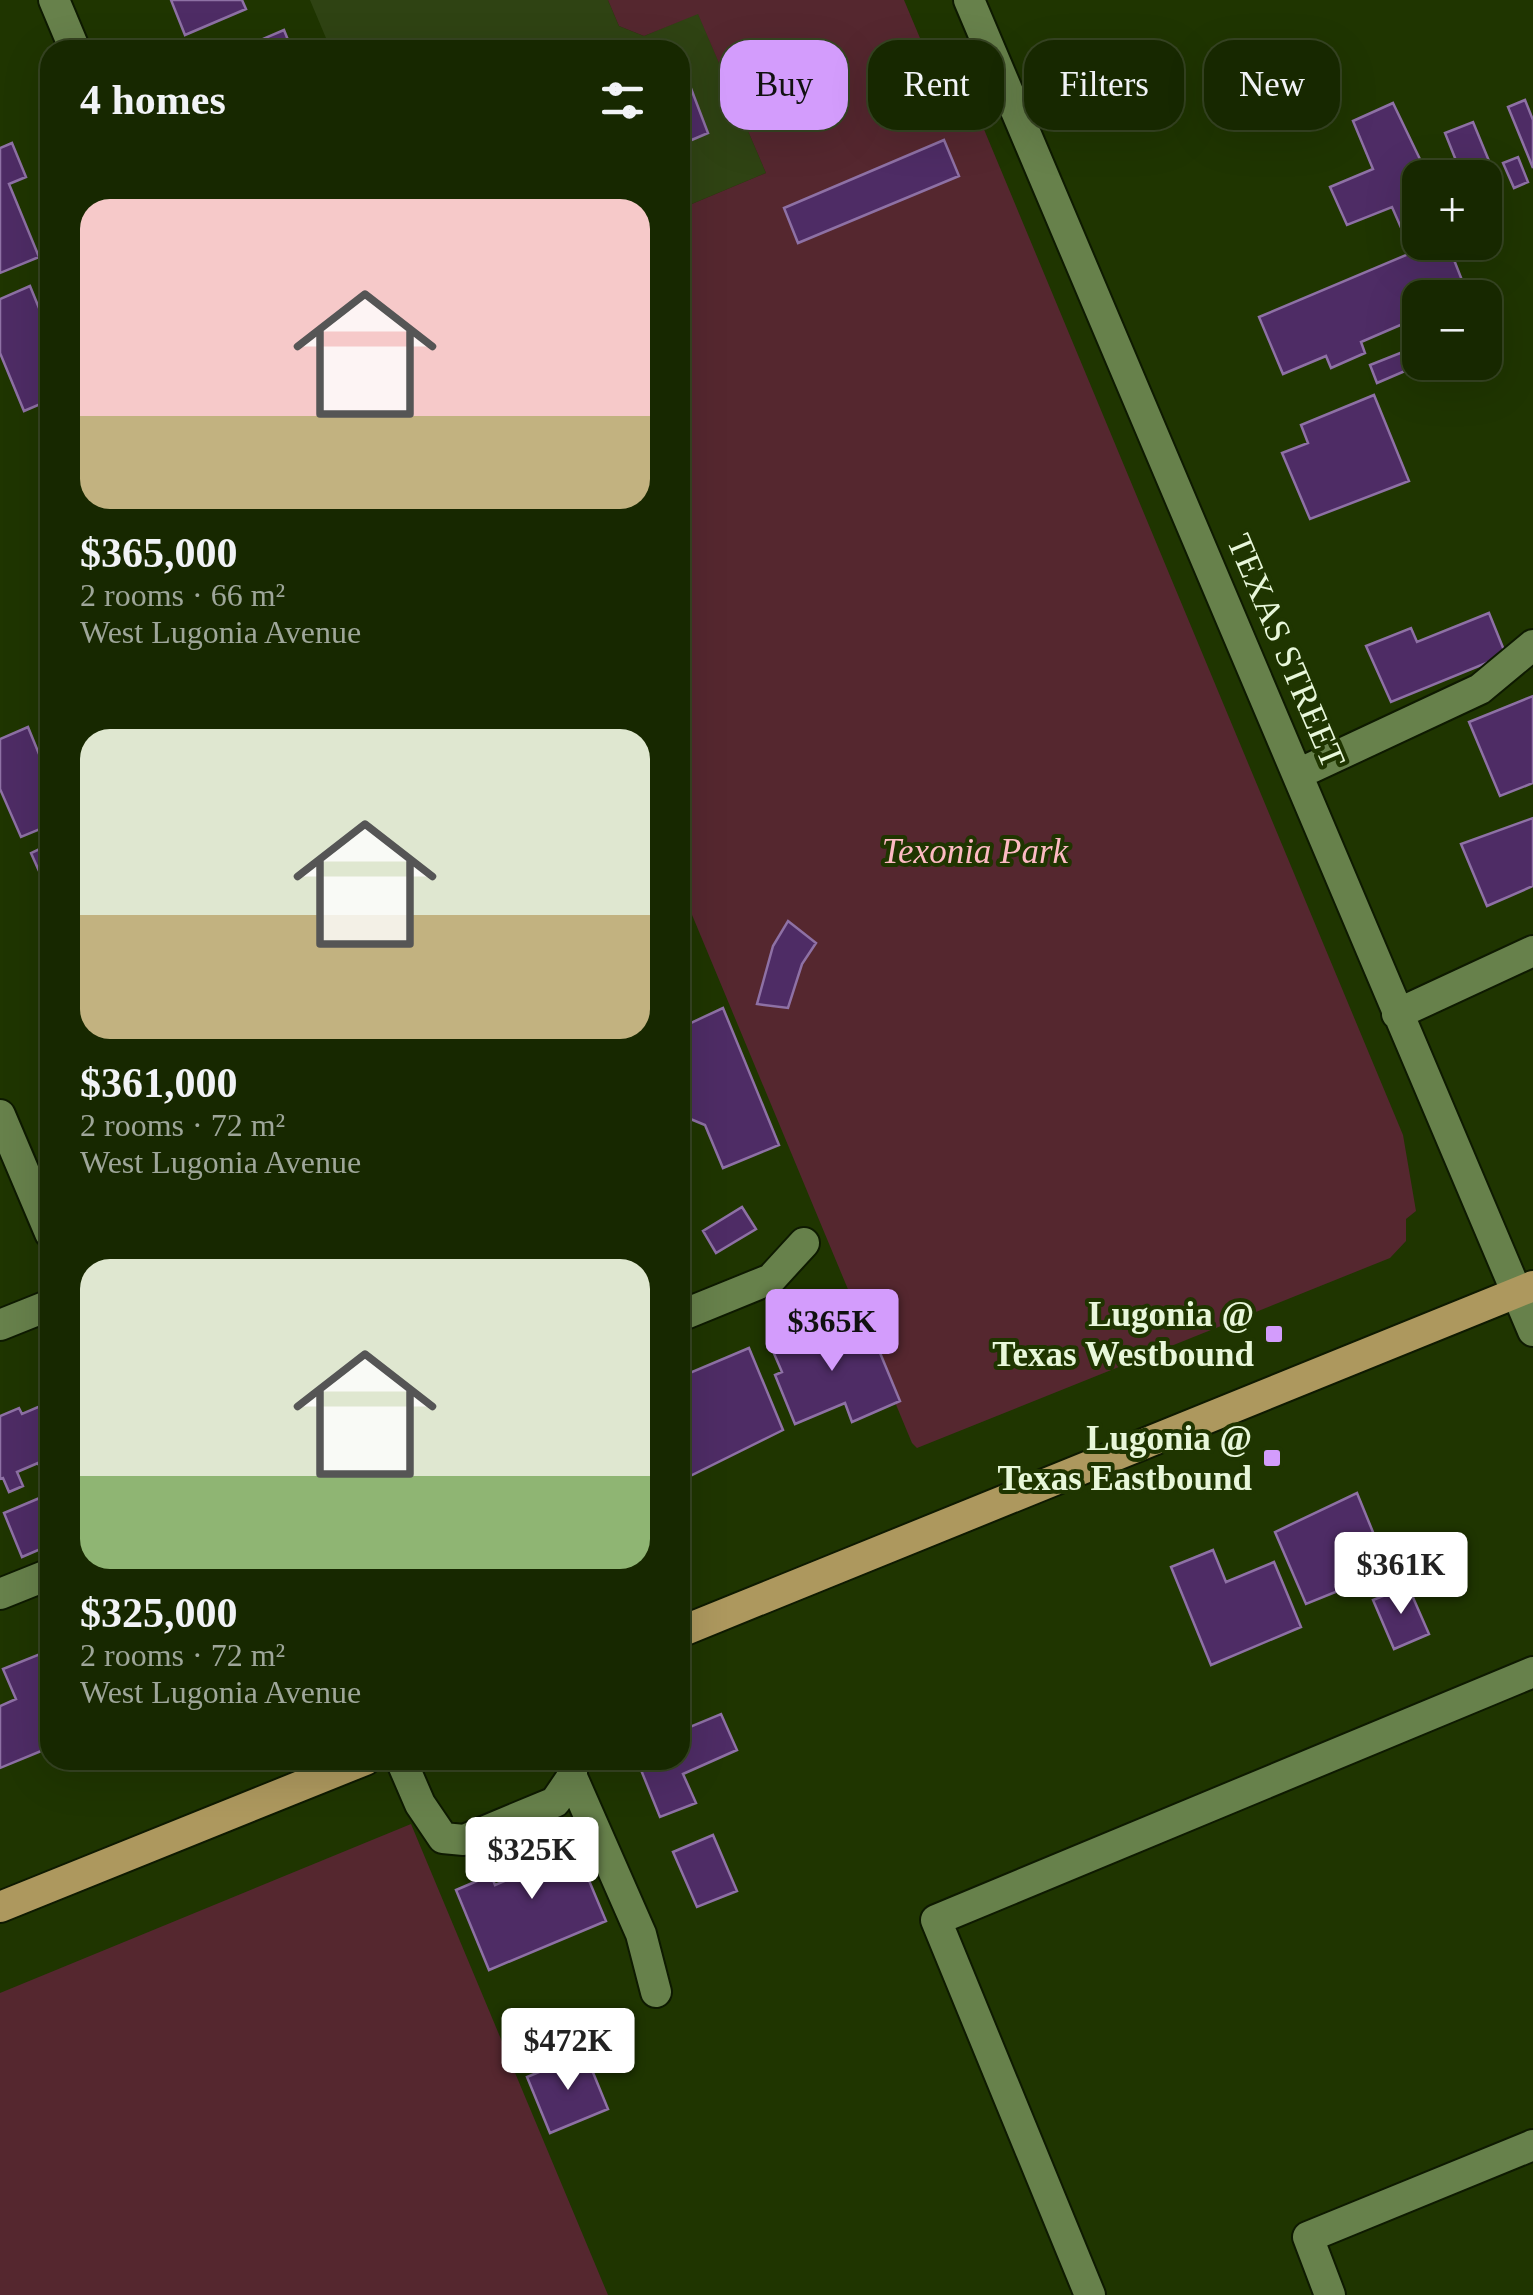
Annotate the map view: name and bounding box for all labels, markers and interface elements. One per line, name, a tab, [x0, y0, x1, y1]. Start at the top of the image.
chip: Buy	[720, 40, 848, 130]
chip: Rent	[868, 40, 1004, 130]
chip: Filters	[1024, 40, 1184, 130]
chip: New	[1204, 40, 1340, 130]
icon: filters	[595, 73, 650, 128]
text: 4 homes	[80, 77, 226, 123]
map controls	[1402, 160, 1502, 380]
button: +	[1402, 160, 1502, 260]
icon: home	[275, 264, 455, 444]
button: −	[1402, 280, 1502, 380]
street label: TEXAS STREET	[1219, 528, 1353, 774]
text: $365,000	[80, 530, 238, 576]
text: 2 rooms · 66 m²	[80, 577, 285, 613]
text: West Lugonia Avenue	[80, 614, 361, 650]
icon: home	[275, 794, 455, 974]
park label: Texonia Park	[882, 832, 1070, 871]
text: $361,000	[80, 1060, 238, 1106]
text: 2 rooms · 72 m²	[80, 1107, 285, 1143]
text: West Lugonia Avenue	[80, 1144, 361, 1180]
pin: $365K	[762, 1289, 902, 1374]
place label: Lugonia @ Texas Westbound	[992, 1295, 1255, 1374]
text: $365K	[788, 1303, 876, 1339]
marker: Lugonia @ Texas Westbound	[1263, 1323, 1285, 1345]
icon: home	[275, 1324, 455, 1504]
place label: Lugonia @ Texas Eastbound	[997, 1419, 1253, 1498]
marker: Lugonia @ Texas Eastbound	[1261, 1447, 1283, 1469]
pin: $361K	[1331, 1532, 1471, 1617]
text: $361K	[1357, 1546, 1445, 1582]
text: $325,000	[80, 1590, 238, 1636]
text: 2 rooms · 72 m²	[80, 1637, 285, 1673]
text: West Lugonia Avenue	[80, 1674, 361, 1710]
pin: $325K	[462, 1817, 602, 1902]
text: $325K	[488, 1831, 576, 1867]
pin: $472K	[498, 2008, 638, 2093]
text: $472K	[524, 2022, 612, 2058]

